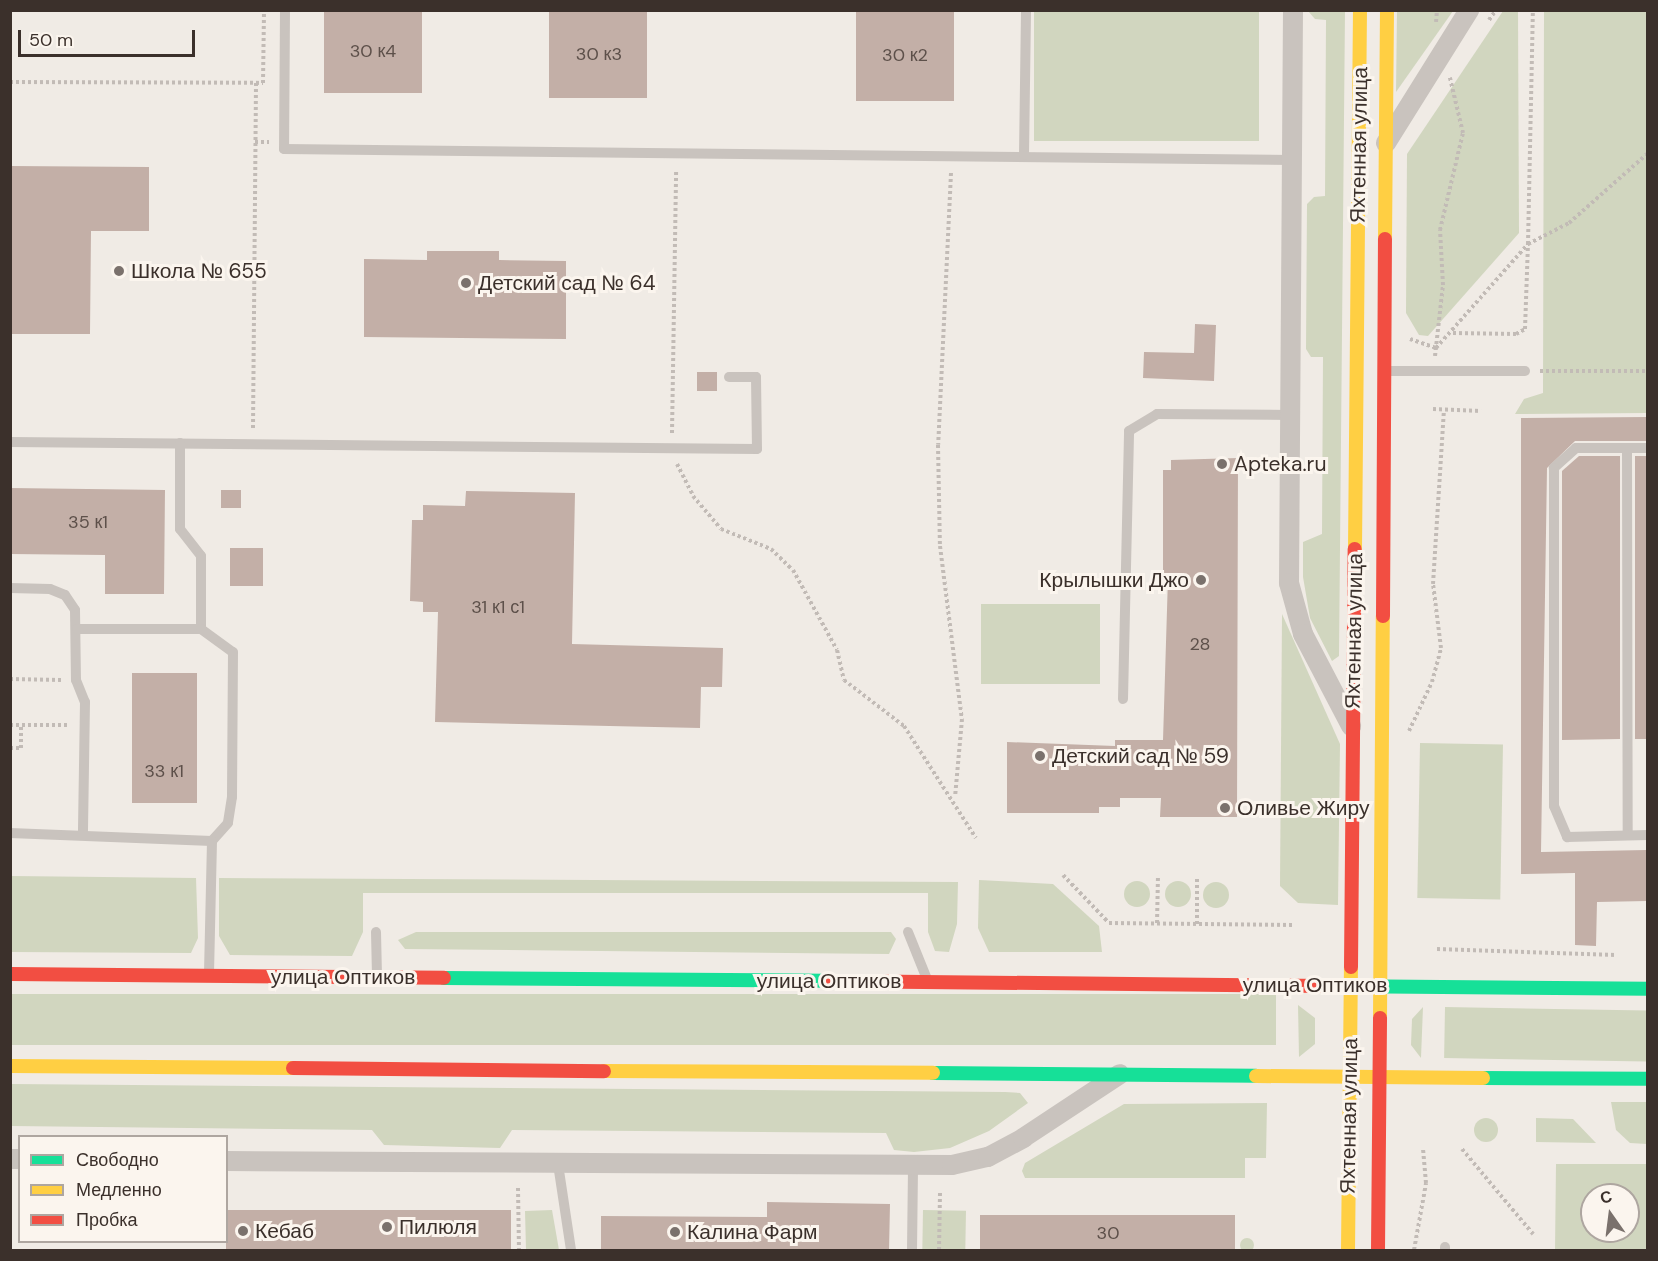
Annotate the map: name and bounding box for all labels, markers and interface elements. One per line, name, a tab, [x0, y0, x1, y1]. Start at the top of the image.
scale bar	[21, 18, 198, 56]
text: 50 m	[29, 28, 73, 52]
house number: 30 к4	[350, 40, 396, 62]
house number: 30 к3	[576, 43, 622, 65]
house number: 30 к2	[882, 44, 928, 66]
street label: Яхтенная улица	[1345, 67, 1373, 223]
place label: Школа № 655	[131, 258, 267, 284]
marker: Школа № 655	[112, 264, 126, 278]
place label: Детский сад № 64	[478, 270, 655, 296]
marker: Детский сад № 64	[459, 276, 473, 290]
place label: Apteka.ru	[1234, 451, 1326, 477]
marker: Apteka.ru	[1215, 457, 1229, 471]
house number: 35 к1	[68, 511, 108, 533]
street label: Яхтенная улица	[1340, 553, 1368, 709]
place label: Крылышки Джо	[1039, 567, 1189, 593]
marker: Крылышки Джо	[1194, 573, 1208, 587]
house number: 31 к1 с1	[471, 596, 525, 618]
house number: 28	[1189, 633, 1211, 655]
place label: Детский сад № 59	[1052, 743, 1229, 769]
marker: Детский сад № 59	[1033, 749, 1047, 763]
house number: 33 к1	[144, 760, 184, 782]
place label: Оливье Жиру	[1237, 795, 1370, 821]
marker: Оливье Жиру	[1218, 801, 1232, 815]
street label: улица Оптиков	[271, 964, 415, 990]
street label: улица Оптиков	[757, 968, 901, 994]
street label: улица Оптиков	[1243, 972, 1387, 998]
street label: Яхтенная улица	[1335, 1038, 1363, 1194]
legend	[18, 1135, 228, 1243]
text: Свободно	[76, 1148, 159, 1172]
text: Медленно	[76, 1178, 162, 1202]
north arrow	[1580, 1183, 1640, 1243]
text: С	[1598, 1185, 1614, 1209]
text: Пробка	[76, 1208, 138, 1232]
place label: Пилюля	[399, 1214, 477, 1240]
place label: Кебаб	[255, 1218, 314, 1244]
place label: Калина Фарм	[687, 1219, 818, 1245]
marker: Пилюля	[380, 1220, 394, 1234]
house number: 30	[1097, 1222, 1119, 1244]
marker: Кебаб	[236, 1224, 250, 1238]
marker: Калина Фарм	[668, 1225, 682, 1239]

